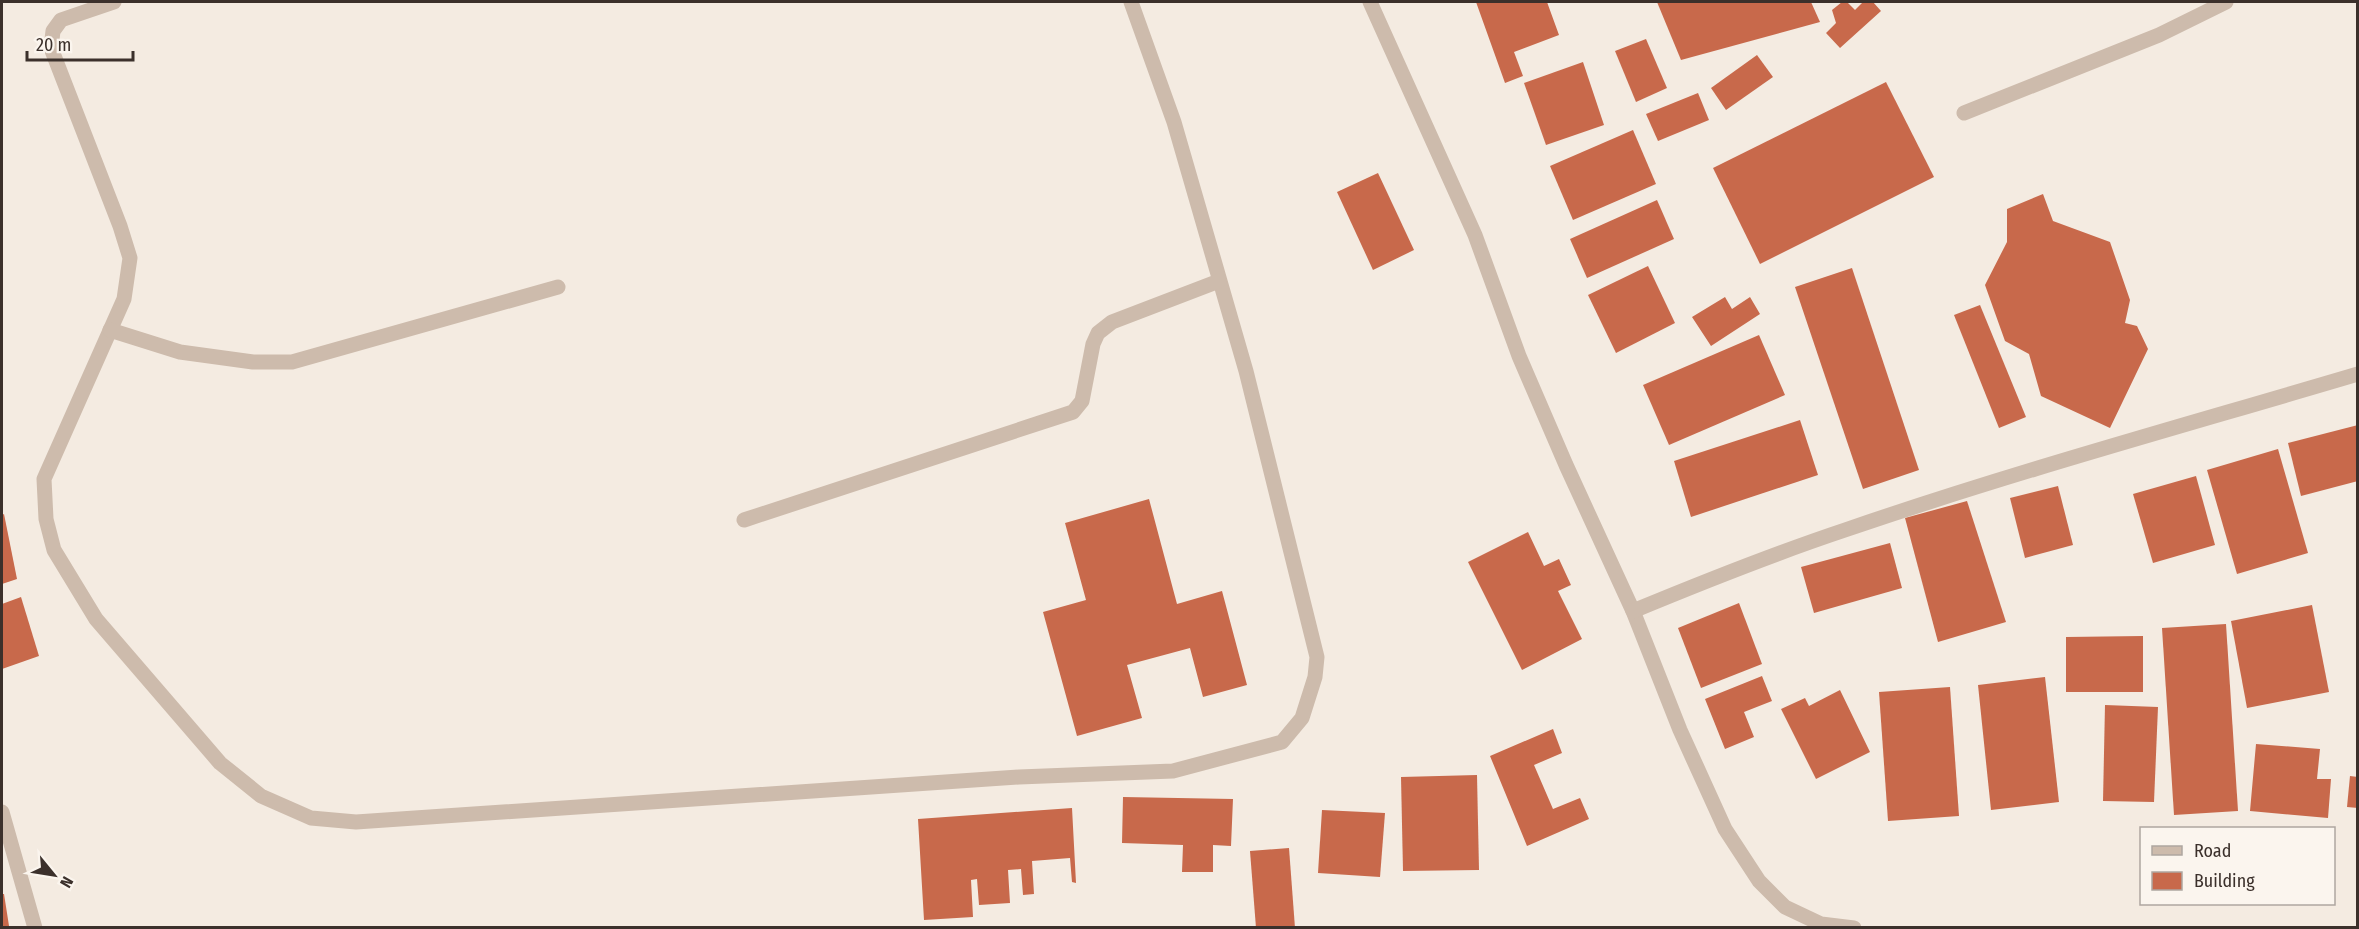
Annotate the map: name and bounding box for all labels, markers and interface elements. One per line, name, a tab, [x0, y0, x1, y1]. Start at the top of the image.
scale bar	[27, 24, 134, 62]
text: 20 m	[36, 34, 71, 56]
legend	[2140, 827, 2335, 905]
text: Road	[2194, 840, 2231, 862]
north arrow	[24, 845, 84, 905]
text: Building	[2194, 870, 2255, 892]
text: N	[56, 873, 77, 891]

